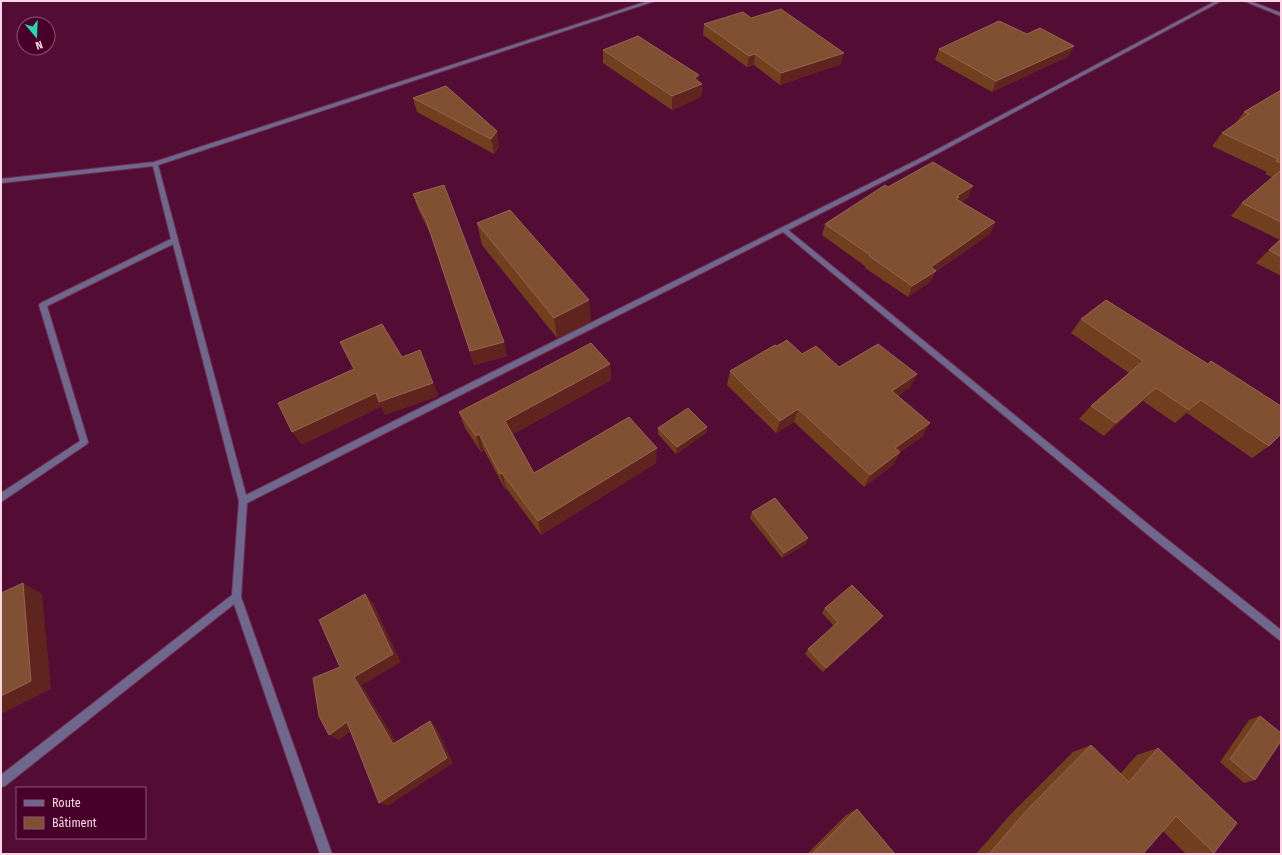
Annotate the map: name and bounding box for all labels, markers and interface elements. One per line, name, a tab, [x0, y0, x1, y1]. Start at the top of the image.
north arrow	[16, 16, 56, 56]
text: N	[34, 38, 44, 52]
legend	[16, 787, 146, 839]
text: Route	[52, 796, 81, 810]
text: Bâtiment	[52, 816, 97, 830]

